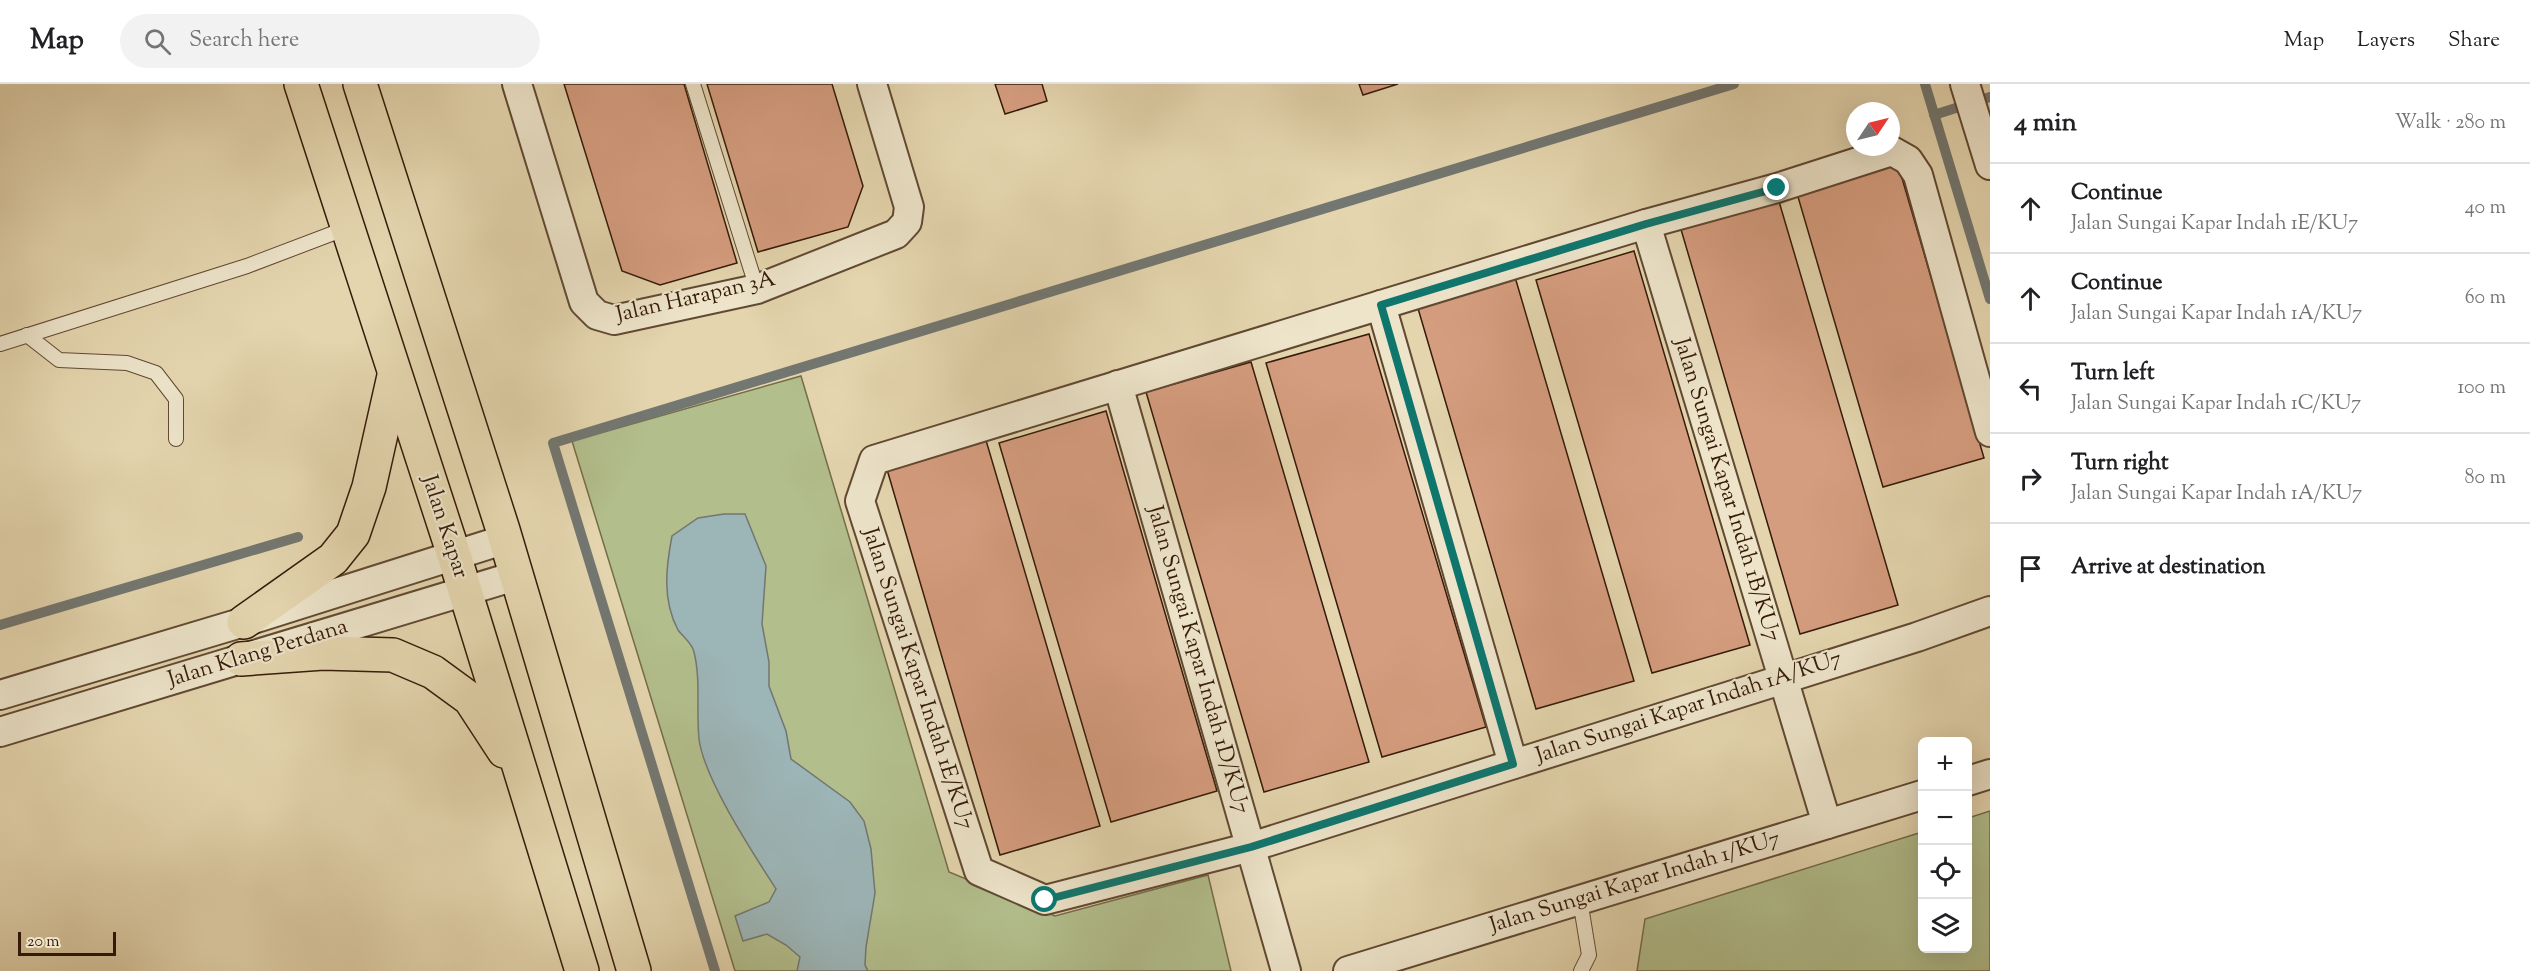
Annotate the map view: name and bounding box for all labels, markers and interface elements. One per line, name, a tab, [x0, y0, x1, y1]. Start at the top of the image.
search box	[120, 14, 540, 68]
text: Map	[30, 21, 84, 61]
icon: search	[141, 25, 174, 58]
text: Search here	[189, 25, 299, 57]
text: Map	[2284, 26, 2324, 56]
text: Layers	[2357, 26, 2415, 56]
text: Share	[2448, 26, 2500, 56]
north arrow	[1846, 102, 1900, 156]
text: 4 min	[2014, 105, 2077, 142]
text: Walk · 280 m	[2395, 109, 2506, 138]
route end	[1763, 174, 1789, 200]
text: Continue	[2071, 178, 2162, 210]
icon: ahead	[2014, 192, 2047, 225]
text: 40 m	[2465, 194, 2506, 223]
text: Jalan Sungai Kapar Indah 1E/KU7	[2071, 210, 2358, 239]
street label: Jalan Harapan 3A	[612, 264, 779, 332]
text: Continue	[2071, 268, 2162, 300]
icon: ahead	[2014, 282, 2047, 315]
text: 60 m	[2465, 284, 2506, 313]
text: Jalan Sungai Kapar Indah 1A/KU7	[2071, 300, 2362, 329]
street label: Jalan Sungai Kapar Indah 1B/KU7	[1664, 333, 1787, 646]
text: Turn left	[2071, 358, 2154, 390]
icon: left	[2014, 372, 2047, 405]
text: 100 m	[2457, 374, 2506, 403]
text: Jalan Sungai Kapar Indah 1C/KU7	[2071, 390, 2361, 419]
text: Turn right	[2071, 448, 2168, 480]
icon: right	[2014, 462, 2047, 495]
text: 80 m	[2465, 464, 2506, 493]
street label: Jalan Kapar	[412, 470, 476, 583]
text: Jalan Sungai Kapar Indah 1A/KU7	[2071, 480, 2362, 509]
street label: Jalan Sungai Kapar Indah 1D/KU7	[1137, 501, 1256, 818]
street label: Jalan Sungai Kapar Indah 1E/KU7	[853, 523, 981, 834]
icon: arrive	[2014, 552, 2047, 585]
text: Arrive at destination	[2071, 552, 2266, 584]
street label: Jalan Klang Perdana	[163, 611, 352, 697]
street label: Jalan Sungai Kapar Indah 1A/KU7	[1531, 643, 1846, 773]
map controls	[1918, 737, 1972, 953]
button: +	[1918, 737, 1972, 791]
button: −	[1918, 791, 1972, 845]
street label: Jalan Sungai Kapar Indah 1/KU7	[1485, 824, 1784, 943]
button: locate	[1918, 845, 1972, 899]
route start	[1031, 886, 1057, 912]
button: layers	[1918, 899, 1972, 953]
scale bar	[18, 929, 116, 956]
text: 20 m	[27, 931, 60, 954]

